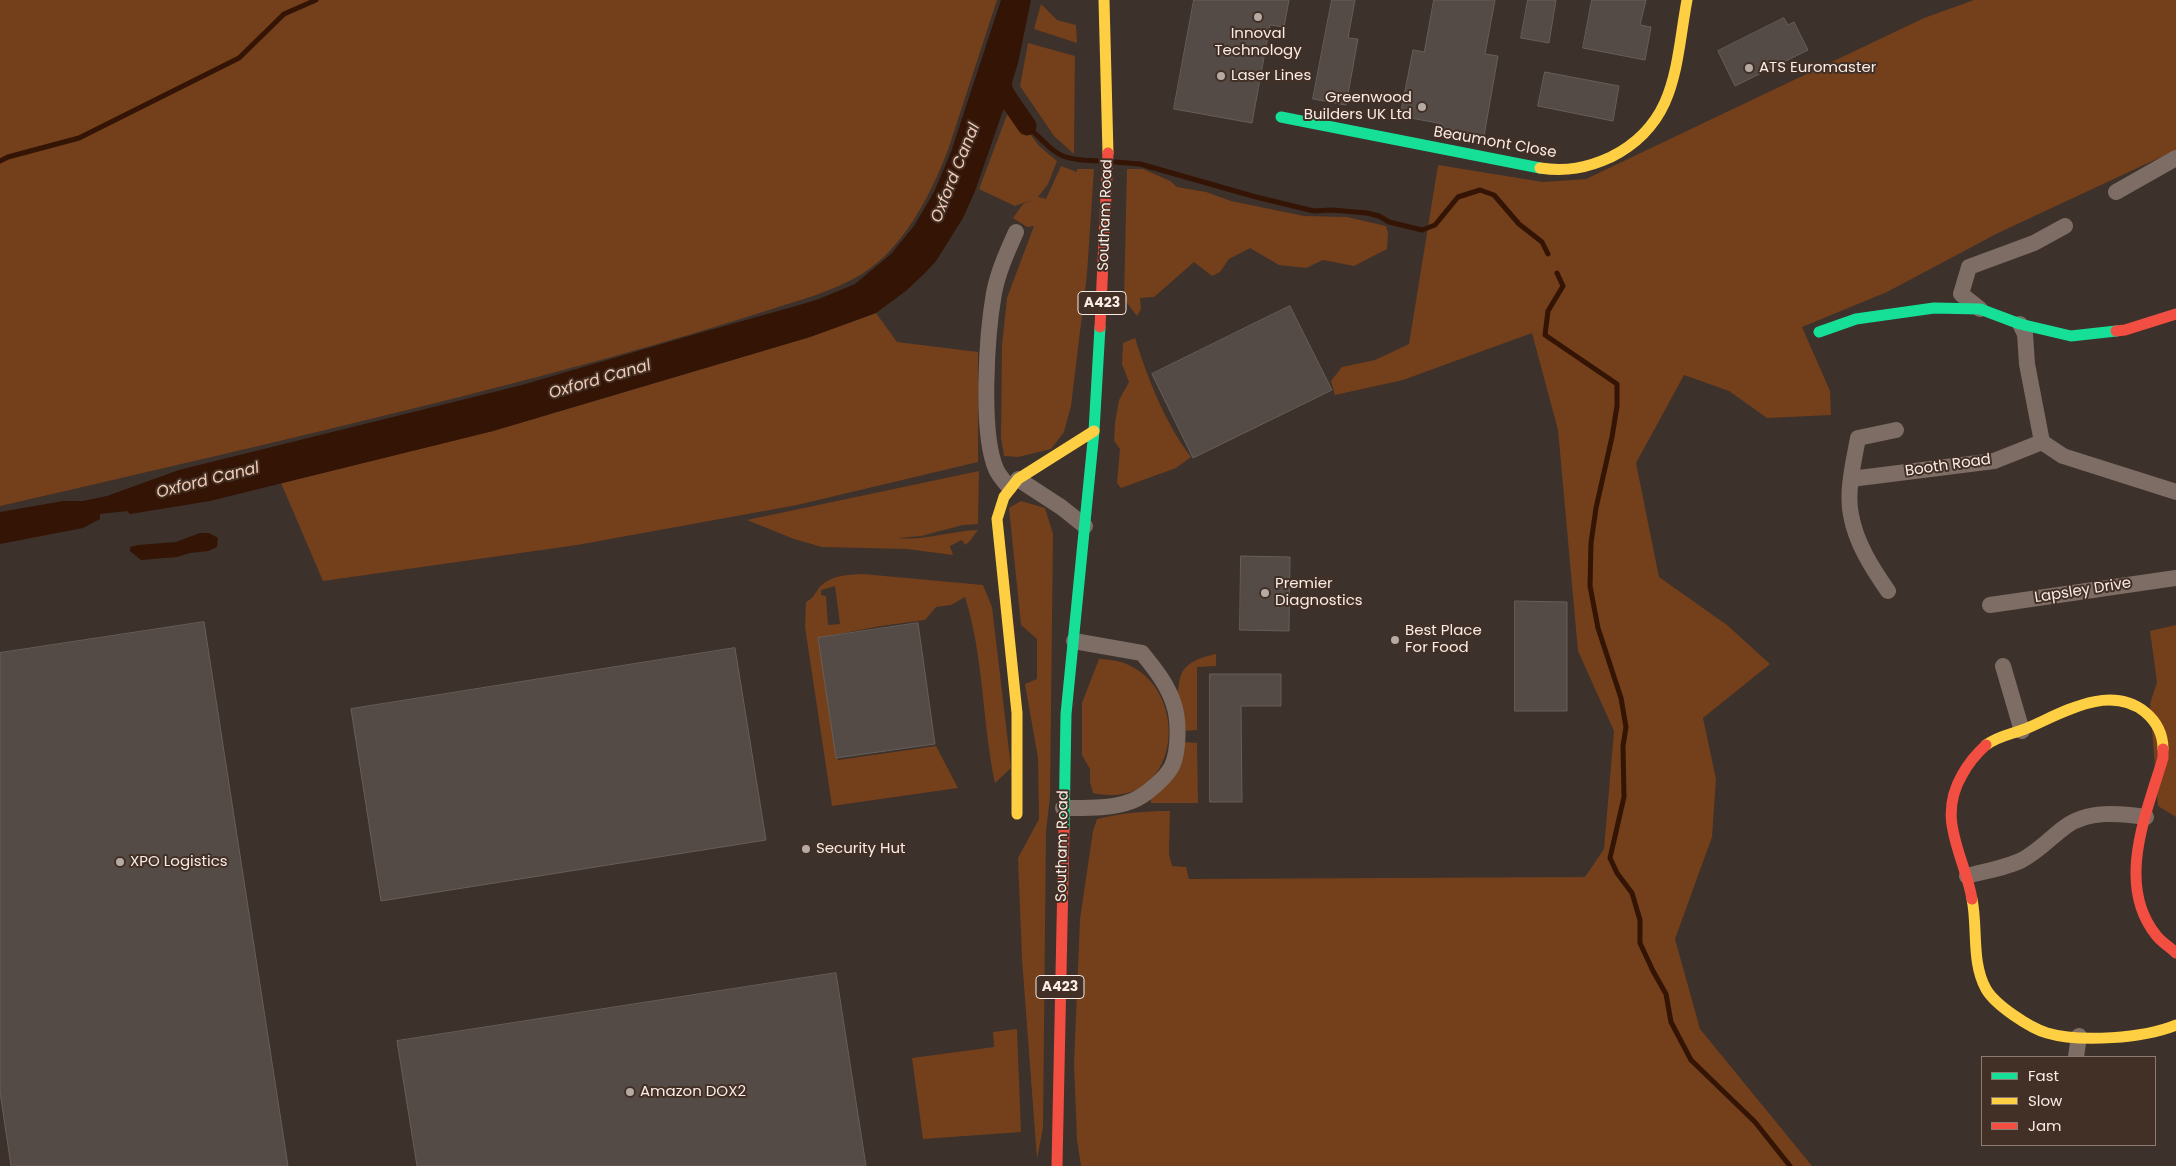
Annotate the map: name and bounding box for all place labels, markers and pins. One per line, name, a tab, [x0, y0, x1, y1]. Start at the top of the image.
marker: Innoval Technology	[1252, 11, 1264, 23]
place label: Innoval Technology	[1214, 25, 1302, 60]
place label: ATS Euromaster	[1759, 59, 1876, 77]
marker: ATS Euromaster	[1743, 62, 1755, 74]
place label: Laser Lines	[1231, 67, 1311, 85]
marker: Laser Lines	[1215, 70, 1227, 82]
place label: Greenwood Builders UK Ltd	[1304, 89, 1412, 124]
marker: Greenwood Builders UK Ltd	[1416, 101, 1428, 113]
place label: Premier Diagnostics	[1275, 575, 1363, 610]
marker: Premier Diagnostics	[1259, 587, 1271, 599]
place label: Best Place For Food	[1405, 622, 1482, 657]
marker: Best Place For Food	[1389, 634, 1401, 646]
place label: Security Hut	[816, 840, 905, 858]
marker: Security Hut	[800, 843, 812, 855]
place label: XPO Logistics	[130, 853, 228, 871]
marker: XPO Logistics	[114, 856, 126, 868]
place label: Amazon DOX2	[640, 1083, 746, 1101]
marker: Amazon DOX2	[624, 1086, 636, 1098]

